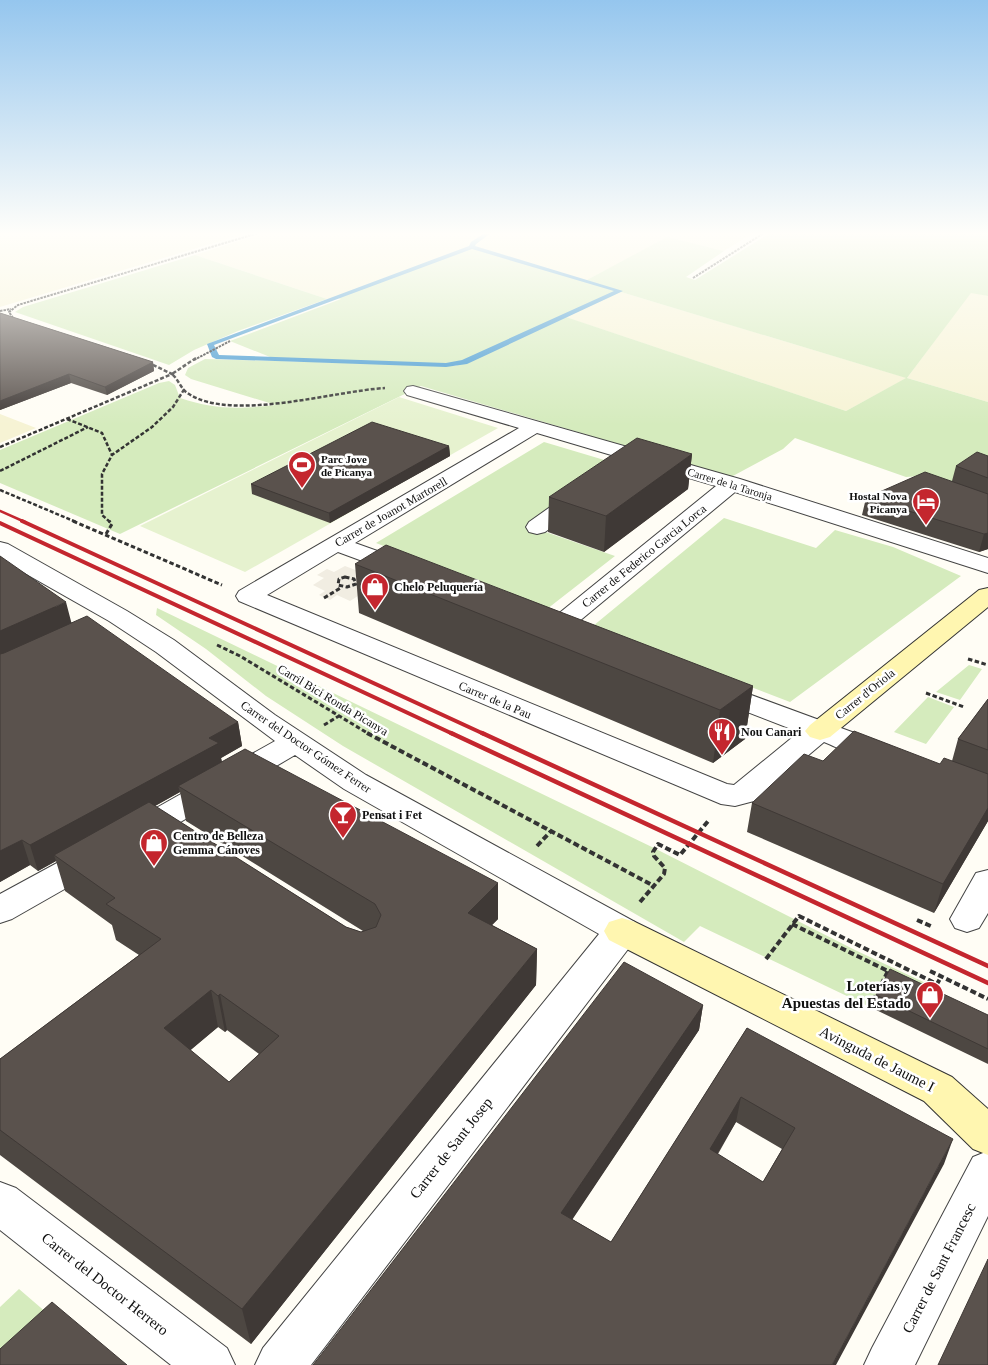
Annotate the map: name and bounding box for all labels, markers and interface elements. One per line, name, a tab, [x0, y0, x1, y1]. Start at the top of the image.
sports icon: Parc Jove de Picanya	[287, 450, 317, 489]
place label: Parc Jove de Picanya	[321, 453, 373, 478]
street label: Carrer de la Taronja	[686, 465, 774, 503]
street label: Carrer de Joanot Martorell	[332, 474, 450, 550]
hotel icon: Hostal Nova Picanya	[911, 487, 941, 526]
place label: Hostal Nova Picanya	[849, 490, 908, 515]
street label: Carrer de Federico Garcia Lorca	[579, 501, 710, 610]
shop icon: Chelo Peluquería	[360, 572, 390, 611]
place label: Chelo Peluquería	[394, 580, 483, 594]
street label: Carril Bici Ronda Picanya	[275, 661, 391, 739]
street label: Carrer d'Oriola	[832, 665, 898, 722]
street label: Carrer de la Pau	[457, 678, 533, 722]
street label: Carrer del Doctor Gómez Ferrer	[238, 698, 374, 796]
restaurant icon: Nou Canari	[707, 717, 737, 756]
place label: Nou Canari	[741, 725, 802, 739]
bar icon: Pensat i Fet	[328, 800, 358, 839]
place label: Pensat i Fet	[362, 808, 422, 822]
shop icon: Centro de Belleza Gemma Cánoves	[139, 828, 169, 867]
place label: Centro de Belleza Gemma Cánoves	[173, 829, 263, 857]
place label: Loterías y Apuestas del Estado	[782, 978, 911, 1011]
shop icon: Loterías y Apuestas del Estado	[915, 980, 945, 1019]
street label: Avinguda de Jaume I	[817, 1023, 937, 1095]
street label: Carrer de Sant Josep	[407, 1094, 495, 1202]
street label: Carrer de Sant Francesc	[899, 1200, 979, 1336]
street label: Carrer del Doctor Herrero	[39, 1230, 171, 1338]

